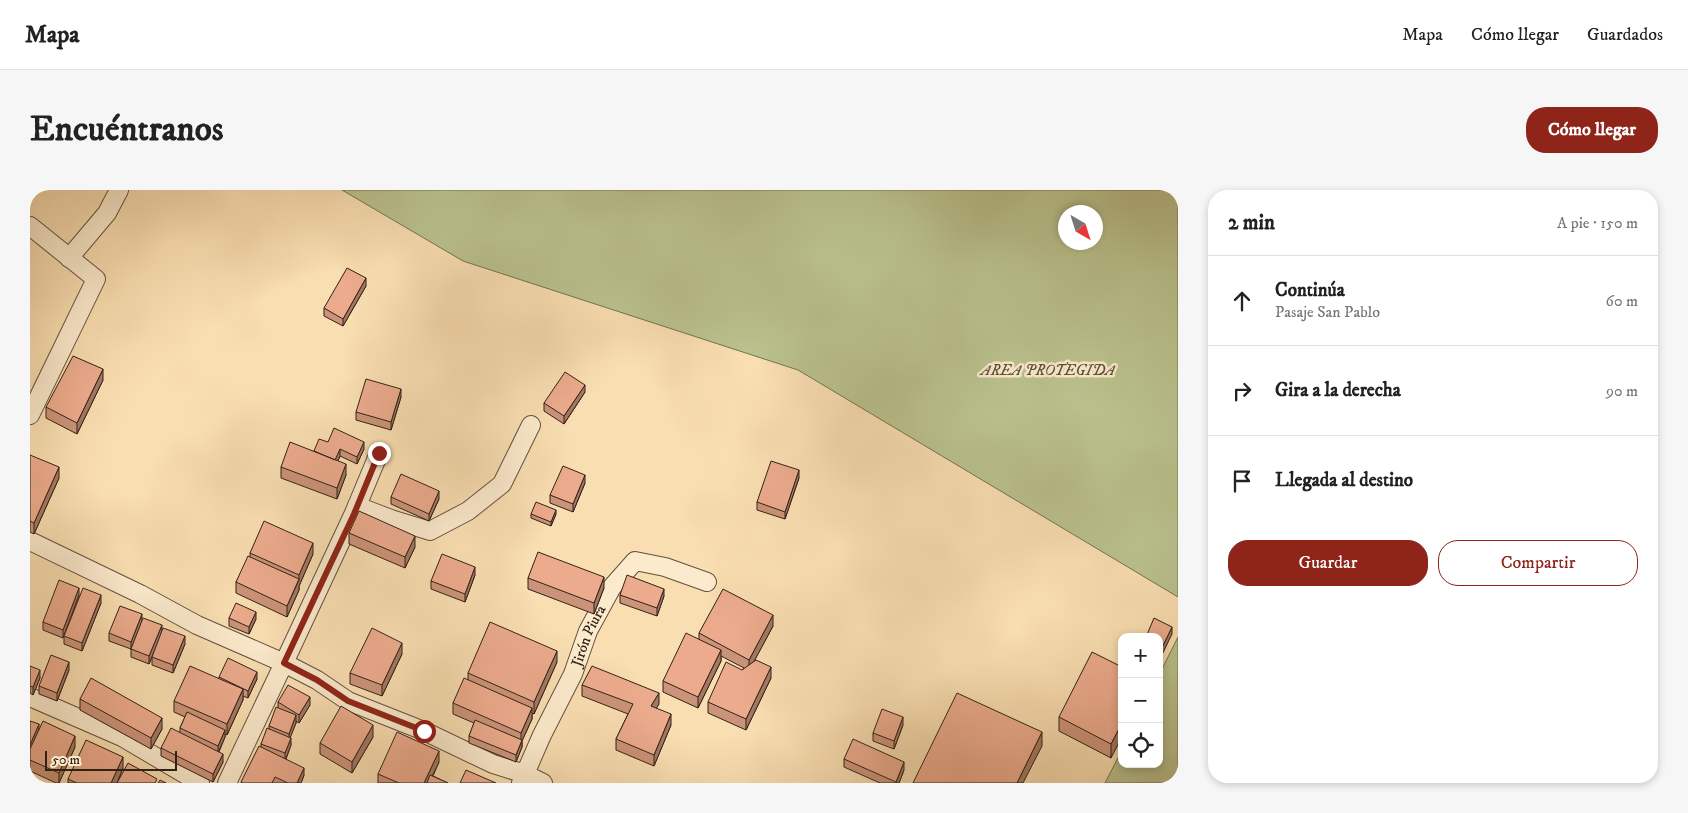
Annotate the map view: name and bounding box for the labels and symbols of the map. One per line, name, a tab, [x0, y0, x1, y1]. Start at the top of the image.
north arrow	[1058, 205, 1103, 250]
park label: AREA PROTEGIDA	[979, 361, 1116, 380]
route end	[368, 442, 391, 465]
street label: Jirón Piura	[567, 601, 611, 671]
route start	[413, 720, 436, 743]
scale bar	[45, 748, 178, 771]

